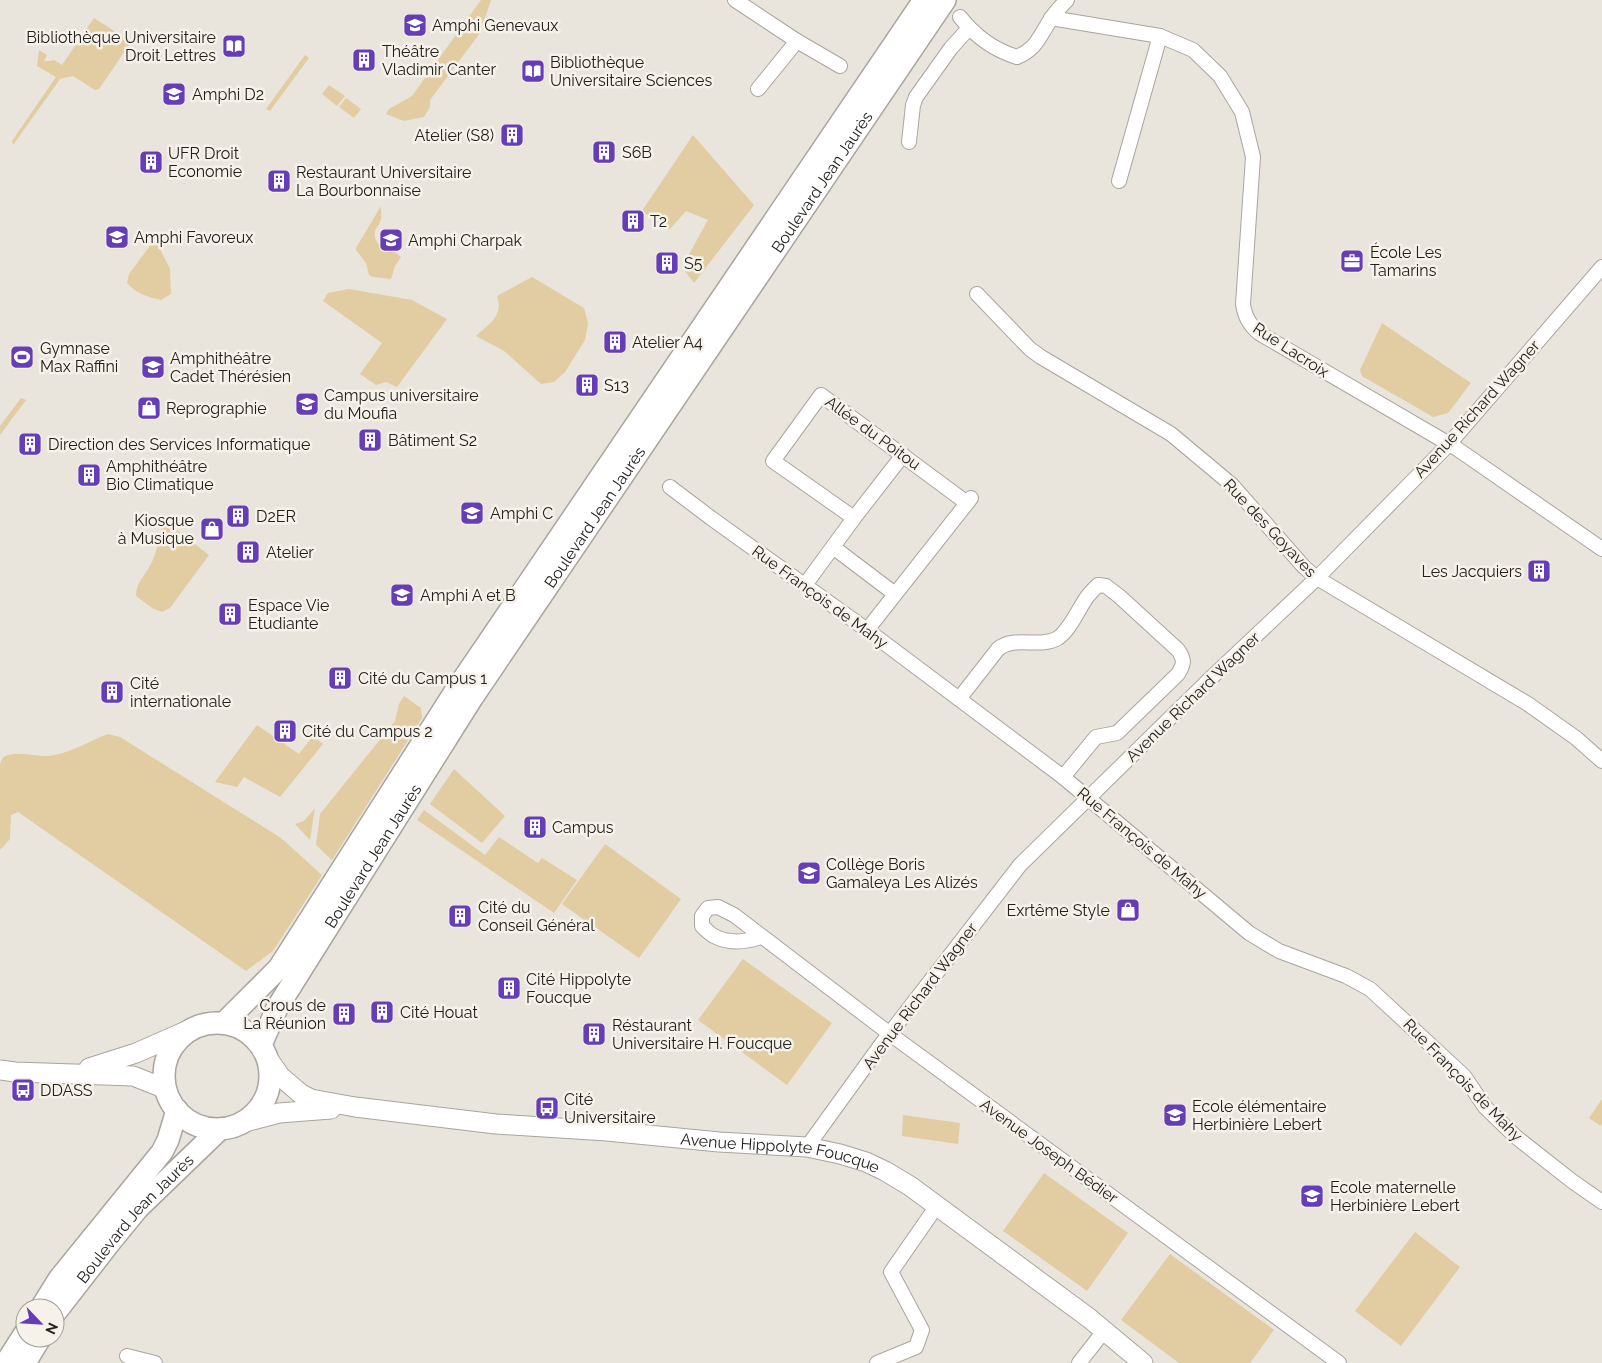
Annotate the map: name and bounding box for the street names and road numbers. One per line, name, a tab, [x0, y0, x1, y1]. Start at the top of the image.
street label: Boulevard Jean Jaurès	[767, 107, 876, 256]
street label: Rue Lacroix	[1250, 318, 1332, 382]
street label: Avenue Richard Wagner	[1410, 336, 1544, 482]
street label: Allée du Poitou	[822, 392, 924, 474]
street label: Boulevard Jean Jaurès	[540, 443, 649, 591]
street label: Rue des Goyaves	[1220, 475, 1321, 581]
street label: Rue François de Mahy	[748, 541, 892, 653]
street label: Avenue Richard Wagner	[1122, 628, 1264, 766]
street label: Boulevard Jean Jaurès	[320, 780, 425, 931]
street label: Rue François de Mahy	[1073, 783, 1211, 903]
street label: Avenue Richard Wagner	[859, 919, 982, 1073]
street label: Rue François de Mahy	[1399, 1015, 1527, 1146]
street label: Avenue Joseph Bédier	[976, 1095, 1122, 1208]
street label: Avenue Hippolyte Foucque	[680, 1129, 883, 1177]
street label: Boulevard Jean Jaurès	[73, 1150, 198, 1287]

